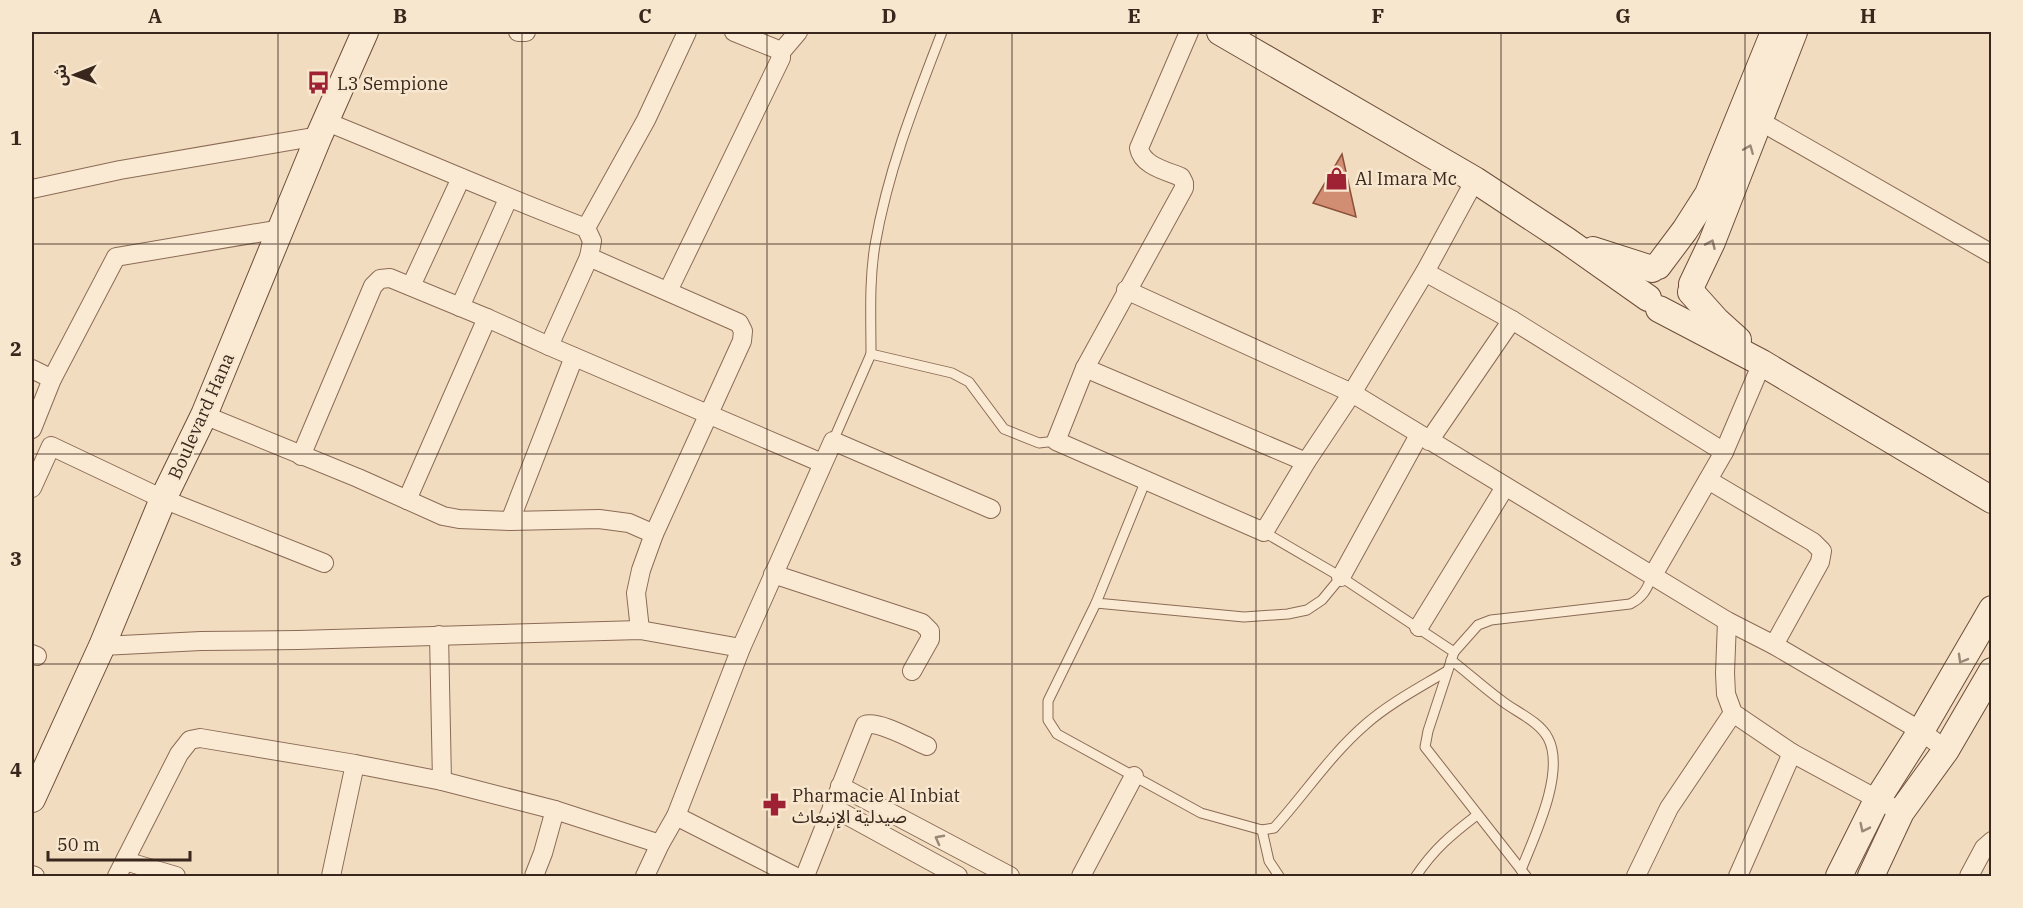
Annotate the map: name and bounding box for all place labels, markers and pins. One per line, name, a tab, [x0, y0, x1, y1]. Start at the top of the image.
bus stop icon: L3 Sempione	[306, 70, 332, 96]
place label: L3 Sempione	[337, 72, 448, 95]
shop icon: Al Imara Mc	[1324, 165, 1350, 191]
place label: Al Imara Mc	[1355, 167, 1457, 190]
place label: Pharmacie Al Inbiat صيدلية الإنبعاث	[792, 784, 960, 829]
pharmacy icon: Pharmacie Al Inbiat صيدلية الإنبعاث	[761, 792, 787, 818]

